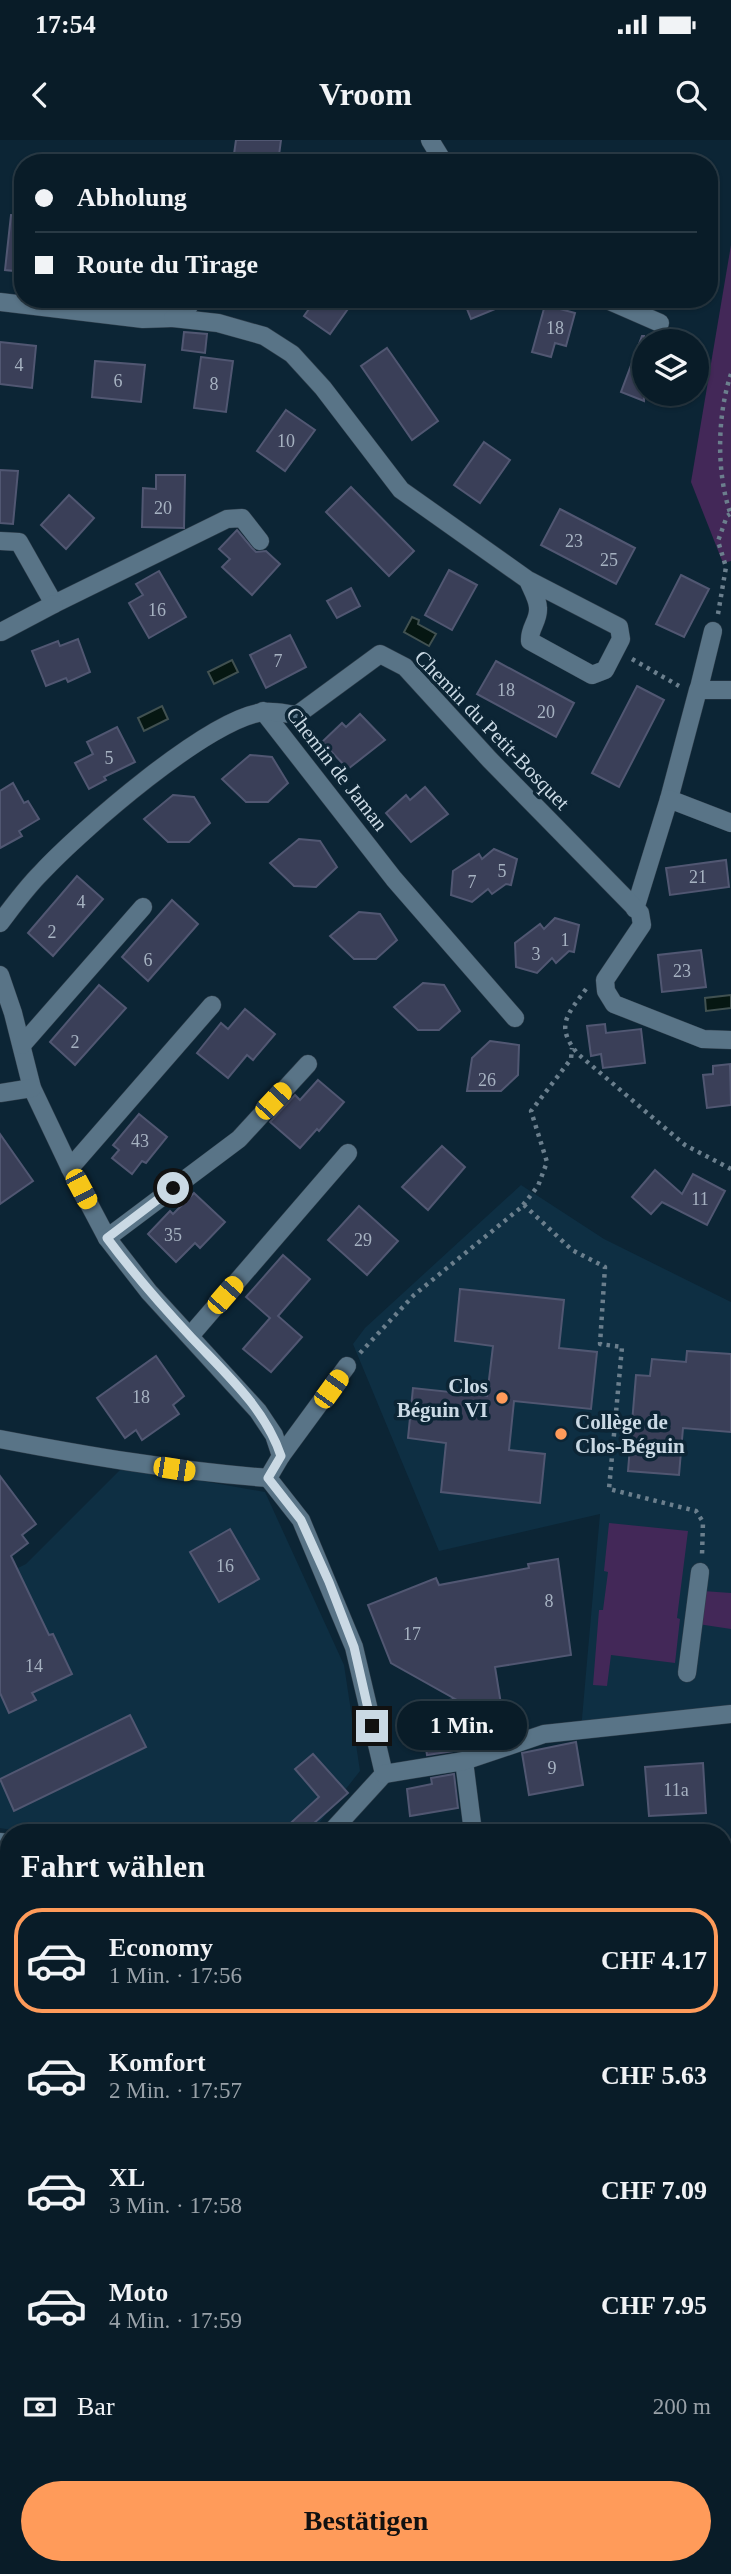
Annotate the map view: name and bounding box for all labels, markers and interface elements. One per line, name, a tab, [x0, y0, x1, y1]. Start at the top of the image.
text: 17:54	[35, 10, 96, 39]
icon: back	[21, 76, 59, 114]
text: Vroom	[319, 76, 412, 112]
icon: search	[672, 76, 710, 114]
text: Abholung	[77, 183, 187, 212]
text: Route du Tirage	[77, 250, 258, 279]
house number: 18	[546, 318, 564, 338]
map controls	[632, 329, 709, 406]
button: layers	[632, 329, 709, 406]
house number: 4	[15, 355, 24, 375]
house number: 6	[114, 371, 123, 391]
house number: 8	[210, 374, 219, 394]
house number: 10	[277, 431, 295, 451]
house number: 20	[154, 498, 172, 518]
house number: 23	[565, 531, 583, 551]
house number: 25	[600, 550, 618, 570]
house number: 16	[148, 600, 166, 620]
street label: Chemin du Petit-Bosquet	[410, 645, 574, 815]
house number: 7	[274, 651, 283, 671]
house number: 18	[497, 680, 515, 700]
street label: Chemin de Jaman	[281, 702, 393, 836]
house number: 20	[537, 702, 555, 722]
house number: 5	[105, 748, 114, 768]
house number: 5	[498, 861, 507, 881]
house number: 21	[689, 867, 707, 887]
house number: 7	[468, 872, 477, 892]
house number: 4	[77, 892, 86, 912]
house number: 2	[48, 922, 57, 942]
house number: 1	[561, 930, 570, 950]
house number: 3	[532, 944, 541, 964]
house number: 6	[144, 950, 153, 970]
house number: 23	[673, 961, 691, 981]
house number: 2	[71, 1032, 80, 1052]
house number: 26	[478, 1070, 496, 1090]
car	[251, 1078, 296, 1124]
house number: 43	[131, 1131, 149, 1151]
car	[62, 1166, 101, 1212]
route start	[157, 1172, 189, 1204]
house number: 11	[691, 1189, 709, 1209]
house number: 35	[164, 1225, 182, 1245]
house number: 29	[354, 1230, 372, 1250]
car	[204, 1272, 247, 1318]
car	[311, 1366, 352, 1412]
place label: Clos Béguin VI	[397, 1374, 488, 1422]
house number: 18	[132, 1387, 150, 1407]
marker: Clos Béguin VI	[494, 1390, 510, 1406]
place label: Collège de Clos-Béguin	[575, 1410, 685, 1458]
marker: Collège de Clos-Béguin	[553, 1426, 569, 1442]
car	[152, 1455, 197, 1483]
house number: 16	[216, 1556, 234, 1576]
house number: 8	[545, 1591, 554, 1611]
house number: 17	[403, 1624, 421, 1644]
house number: 14	[25, 1656, 43, 1676]
callout: 1 Min.	[396, 1702, 526, 1750]
route end	[356, 1710, 388, 1742]
text: 1 Min.	[430, 1713, 494, 1738]
house number: 9	[548, 1758, 557, 1778]
house number: 11a	[663, 1780, 689, 1800]
text: Fahrt wählen	[21, 1848, 205, 1884]
icon: car	[25, 1929, 88, 1992]
text: Economy	[109, 1933, 213, 1962]
text: CHF 4.17	[601, 1946, 707, 1975]
text: 1 Min. · 17:56	[109, 1963, 242, 1988]
icon: car	[25, 2044, 88, 2107]
text: Komfort	[109, 2048, 206, 2077]
text: CHF 5.63	[601, 2061, 707, 2090]
text: 2 Min. · 17:57	[109, 2078, 242, 2103]
icon: car	[25, 2159, 88, 2222]
text: XL	[109, 2163, 145, 2192]
text: CHF 7.09	[601, 2176, 707, 2205]
text: 3 Min. · 17:58	[109, 2193, 242, 2218]
icon: car	[25, 2274, 88, 2337]
text: Moto	[109, 2278, 168, 2307]
text: CHF 7.95	[601, 2291, 707, 2320]
text: 4 Min. · 17:59	[109, 2308, 242, 2333]
icon: cash	[21, 2388, 59, 2426]
text: Bar	[77, 2392, 115, 2421]
text: 200 m	[653, 2394, 711, 2419]
button: Bestätigen	[21, 2481, 711, 2561]

